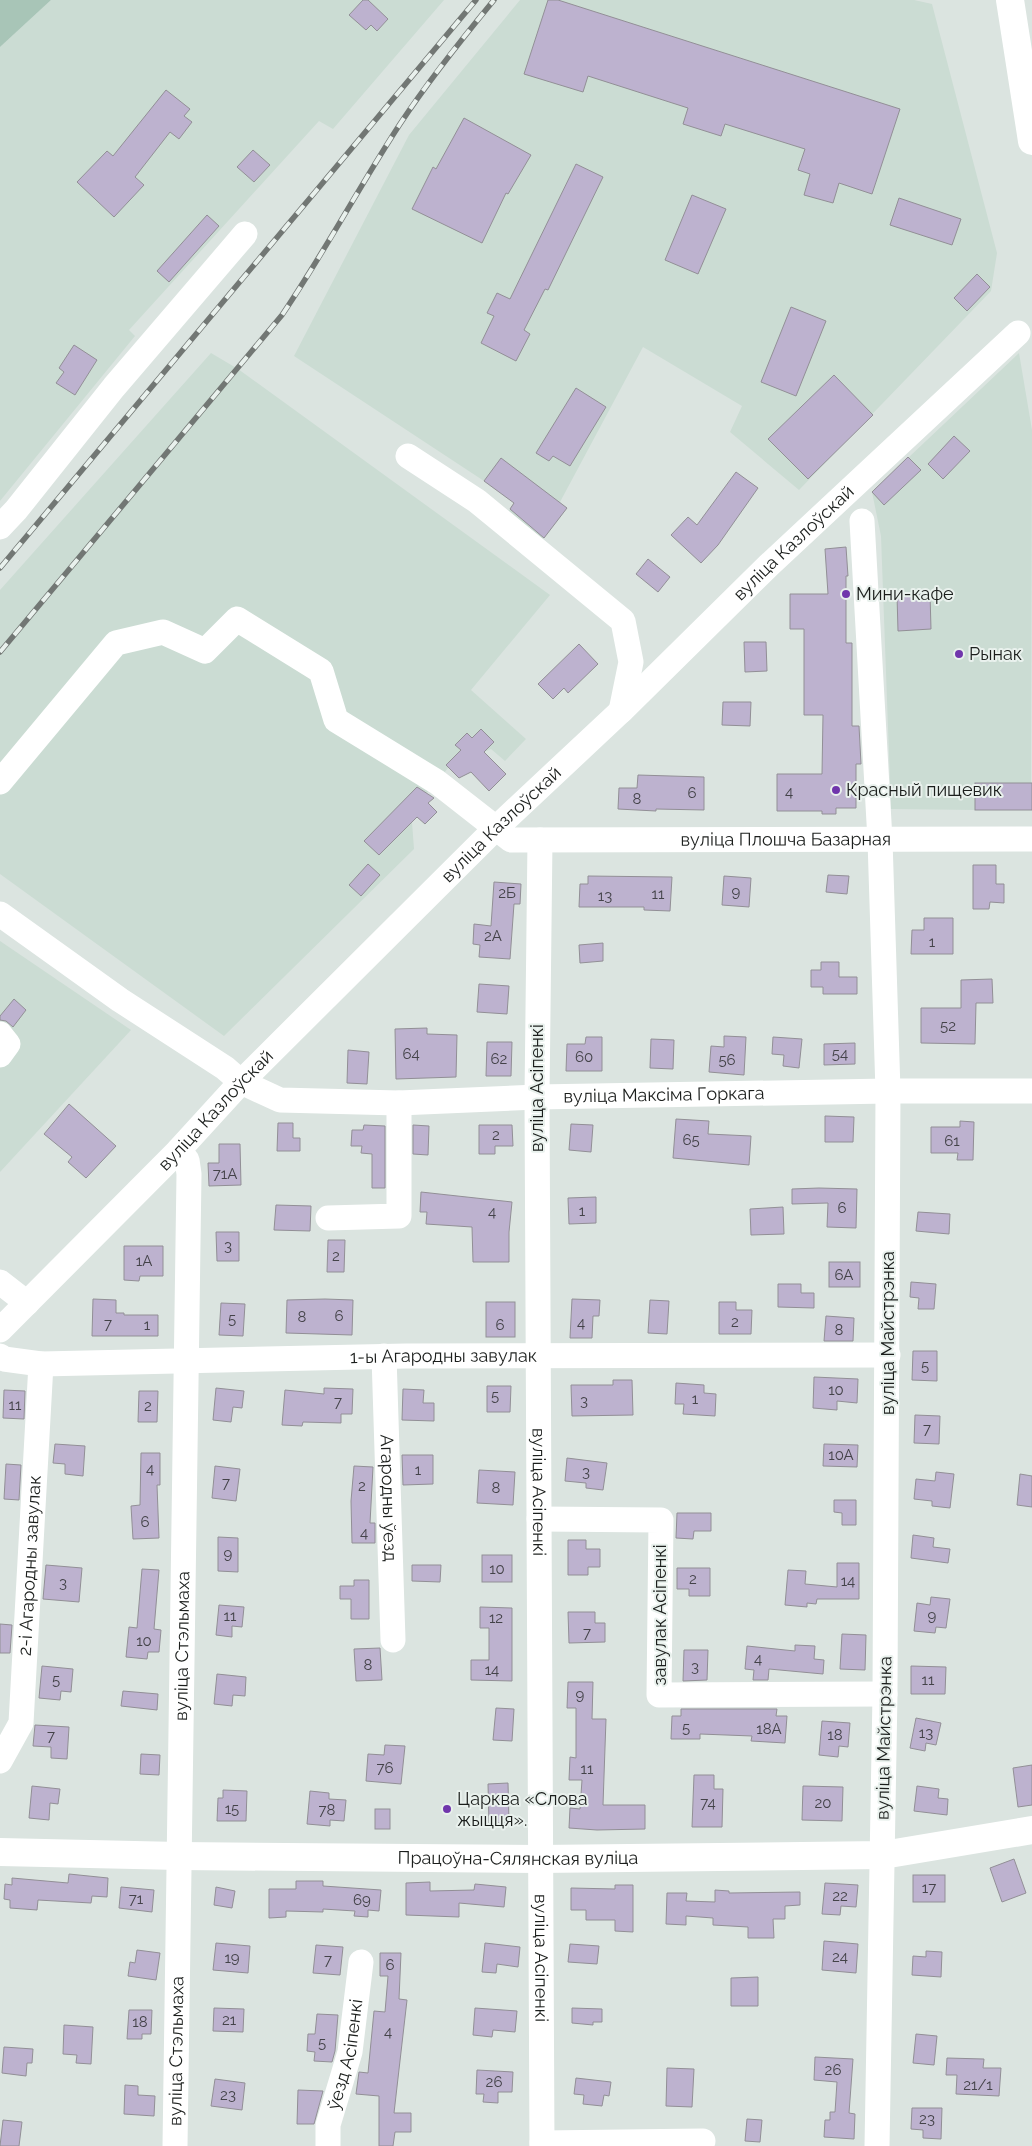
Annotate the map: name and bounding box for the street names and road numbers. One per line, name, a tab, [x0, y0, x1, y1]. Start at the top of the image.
street label: вуліца Казлоўскай	[729, 481, 858, 604]
street label: вуліца Казлоўскай	[437, 762, 565, 886]
street label: вуліца Плошча Базарная	[680, 828, 891, 850]
street label: вуліца Асіпенкі	[526, 1024, 547, 1152]
street label: вуліца Казлоўскай	[154, 1045, 277, 1175]
street label: вуліца Максіма Горкага	[563, 1082, 765, 1107]
street label: вуліца Майстрэнка	[877, 1251, 898, 1415]
street label: 1-ы Агародны завулак	[350, 1345, 537, 1367]
street label: вуліца Асіпенкі	[529, 1428, 550, 1556]
street label: Агародны ўезд	[376, 1434, 402, 1562]
street label: 2-і Агародны завулак	[14, 1475, 45, 1656]
street label: завулак Асіпенкі	[649, 1544, 670, 1686]
street label: вуліца Стэльмаха	[170, 1571, 193, 1721]
street label: вуліца Майстрэнка	[872, 1656, 895, 1820]
street label: Працоўна-Сялянская вуліца	[398, 1847, 638, 1869]
street label: вуліца Асіпенкі	[531, 1894, 552, 2022]
street label: вуліца Стэльмаха	[164, 1976, 187, 2126]
street label: ўезд Асіпенкі	[322, 1998, 366, 2112]

